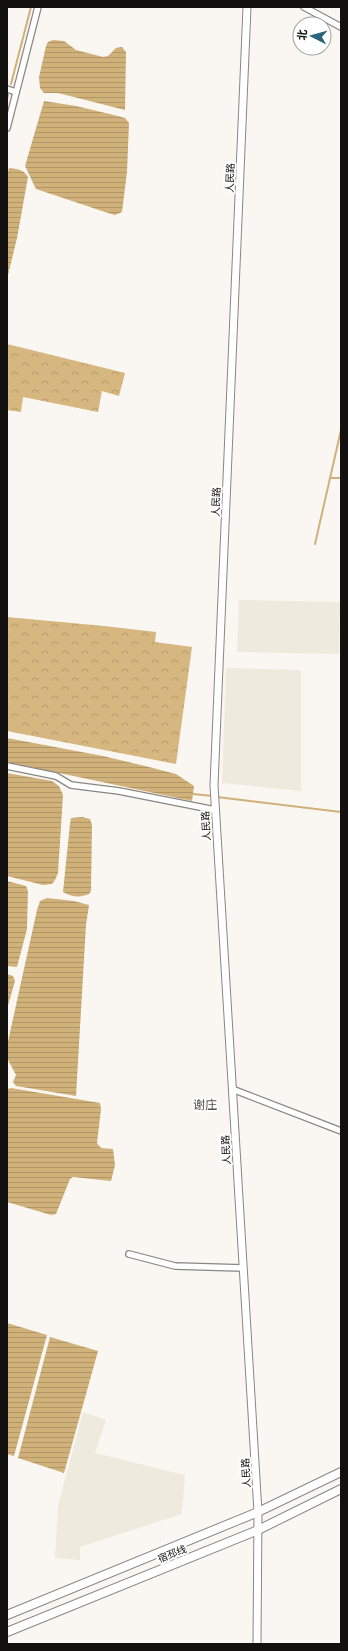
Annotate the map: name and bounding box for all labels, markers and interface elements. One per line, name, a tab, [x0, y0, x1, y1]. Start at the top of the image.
north arrow	[292, 16, 332, 56]
text: 北	[296, 29, 310, 41]
street label: 人民路	[223, 163, 237, 193]
street label: 人民路	[209, 487, 223, 517]
street label: 人民路	[199, 811, 213, 841]
district label: 谢庄	[193, 1098, 217, 1112]
street label: 人民路	[219, 1135, 233, 1165]
street label: 人民路	[239, 1458, 253, 1488]
street label: 宿邳线	[156, 1542, 188, 1566]

